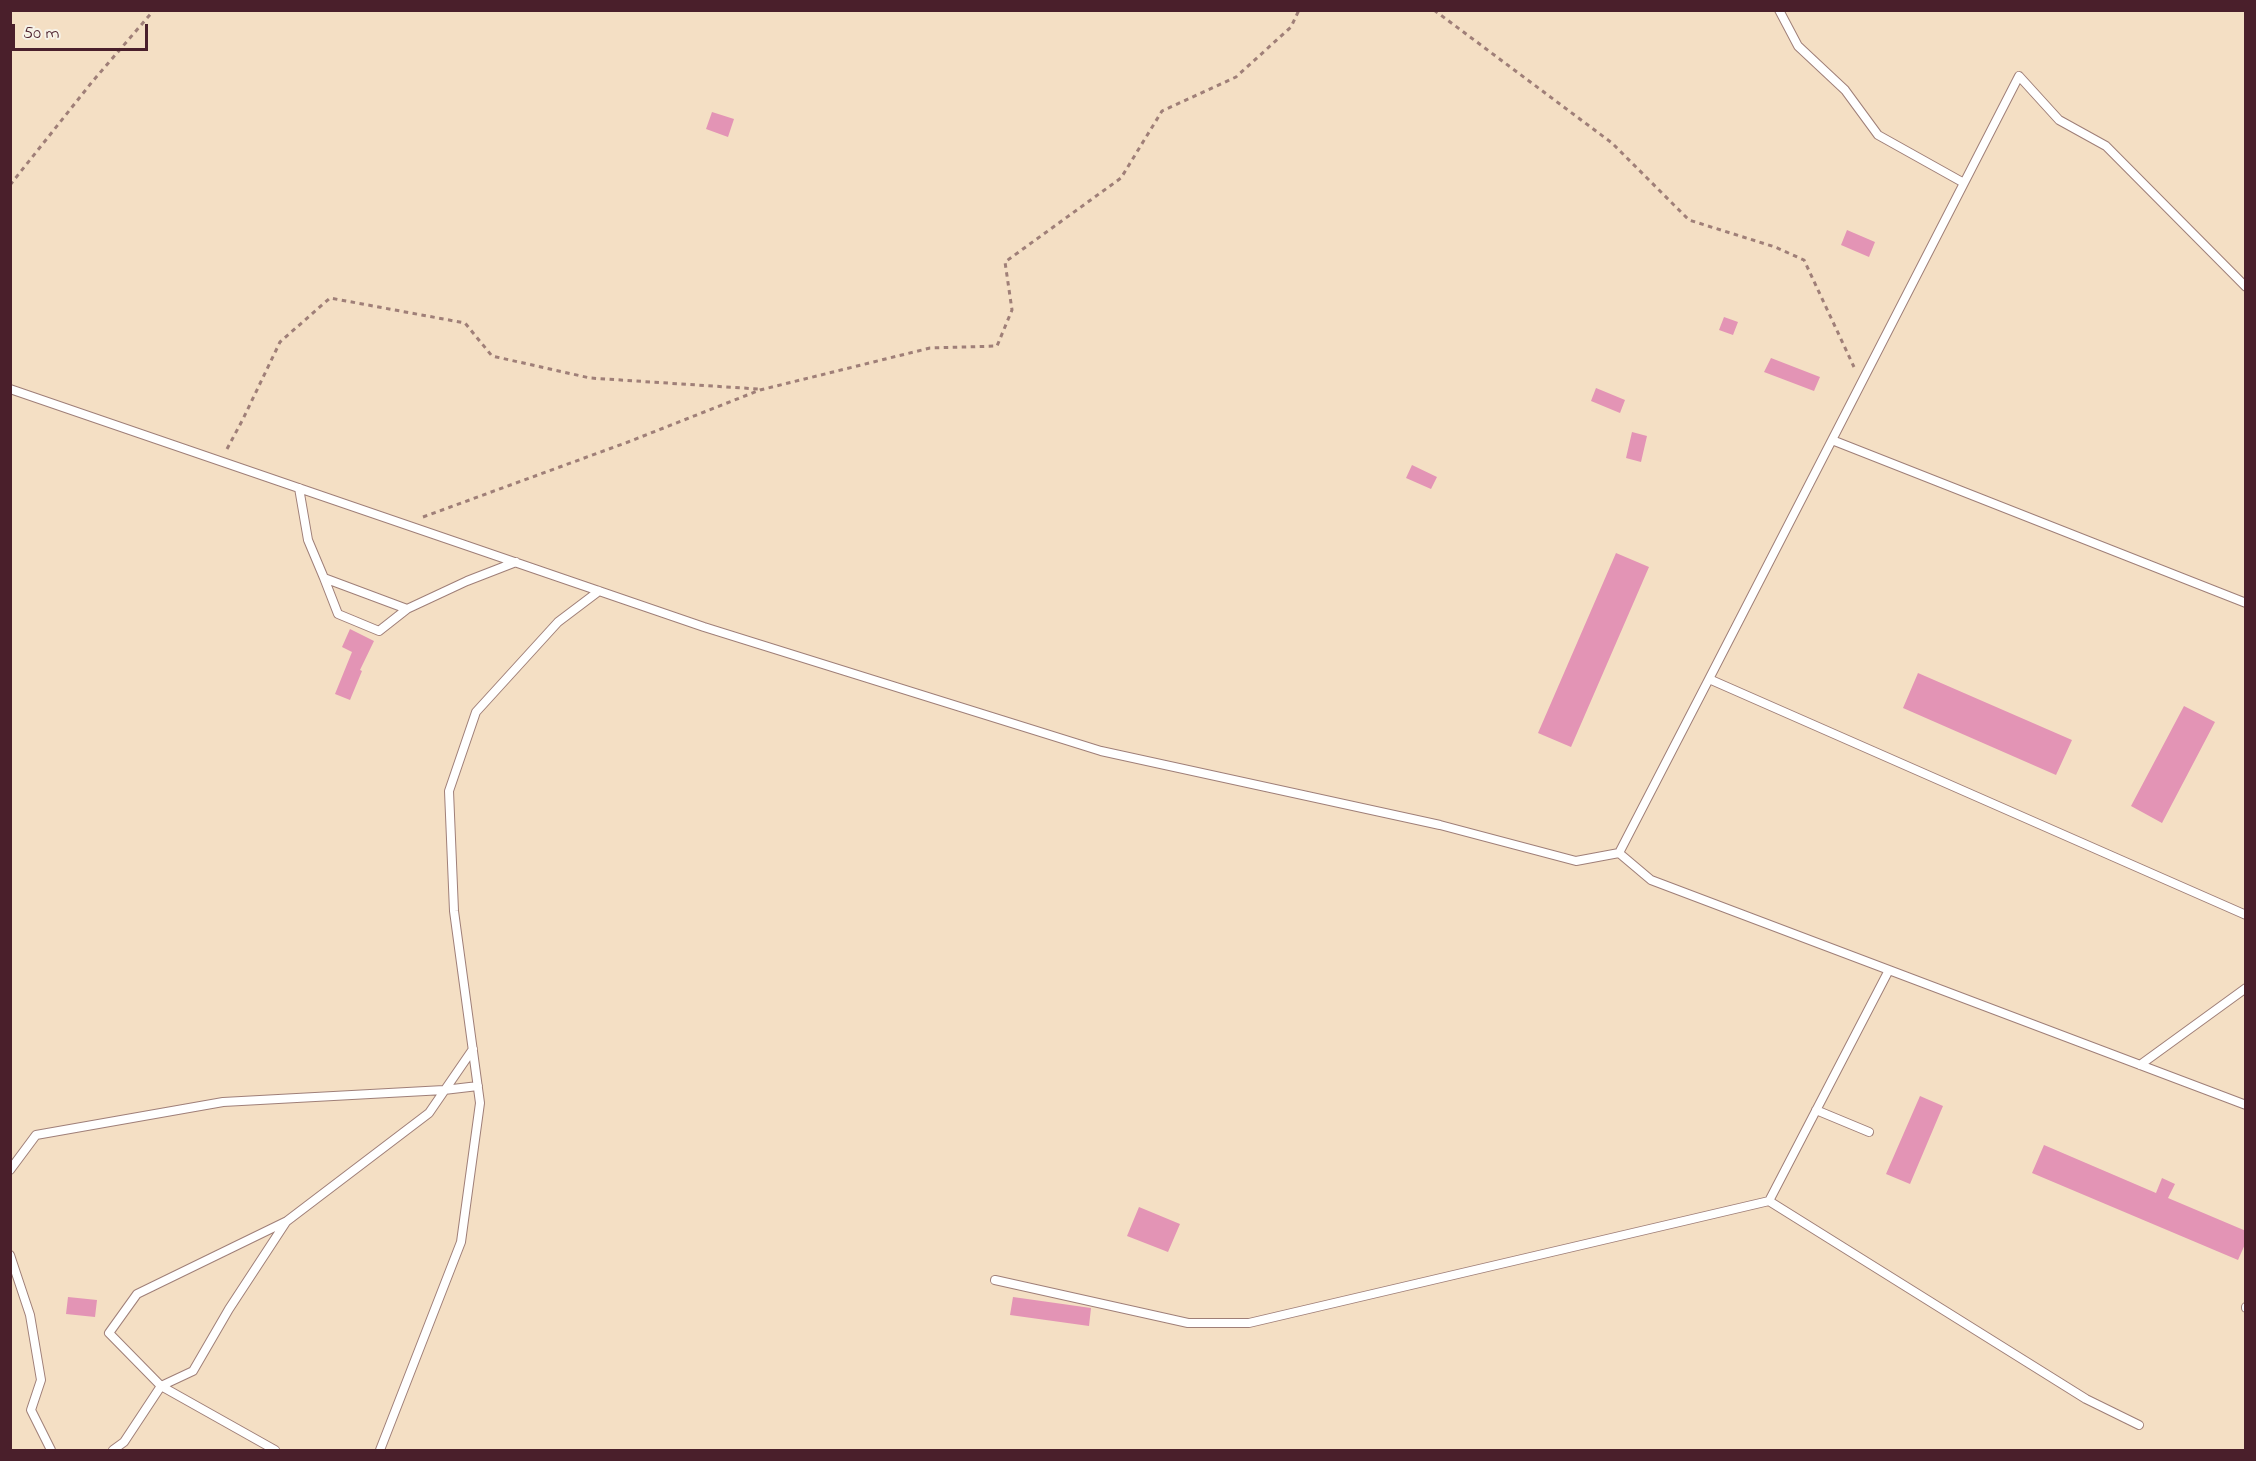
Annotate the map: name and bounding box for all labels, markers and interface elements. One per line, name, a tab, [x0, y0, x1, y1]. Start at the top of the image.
scale bar	[15, 12, 152, 50]
text: 50 m	[23, 21, 60, 47]

